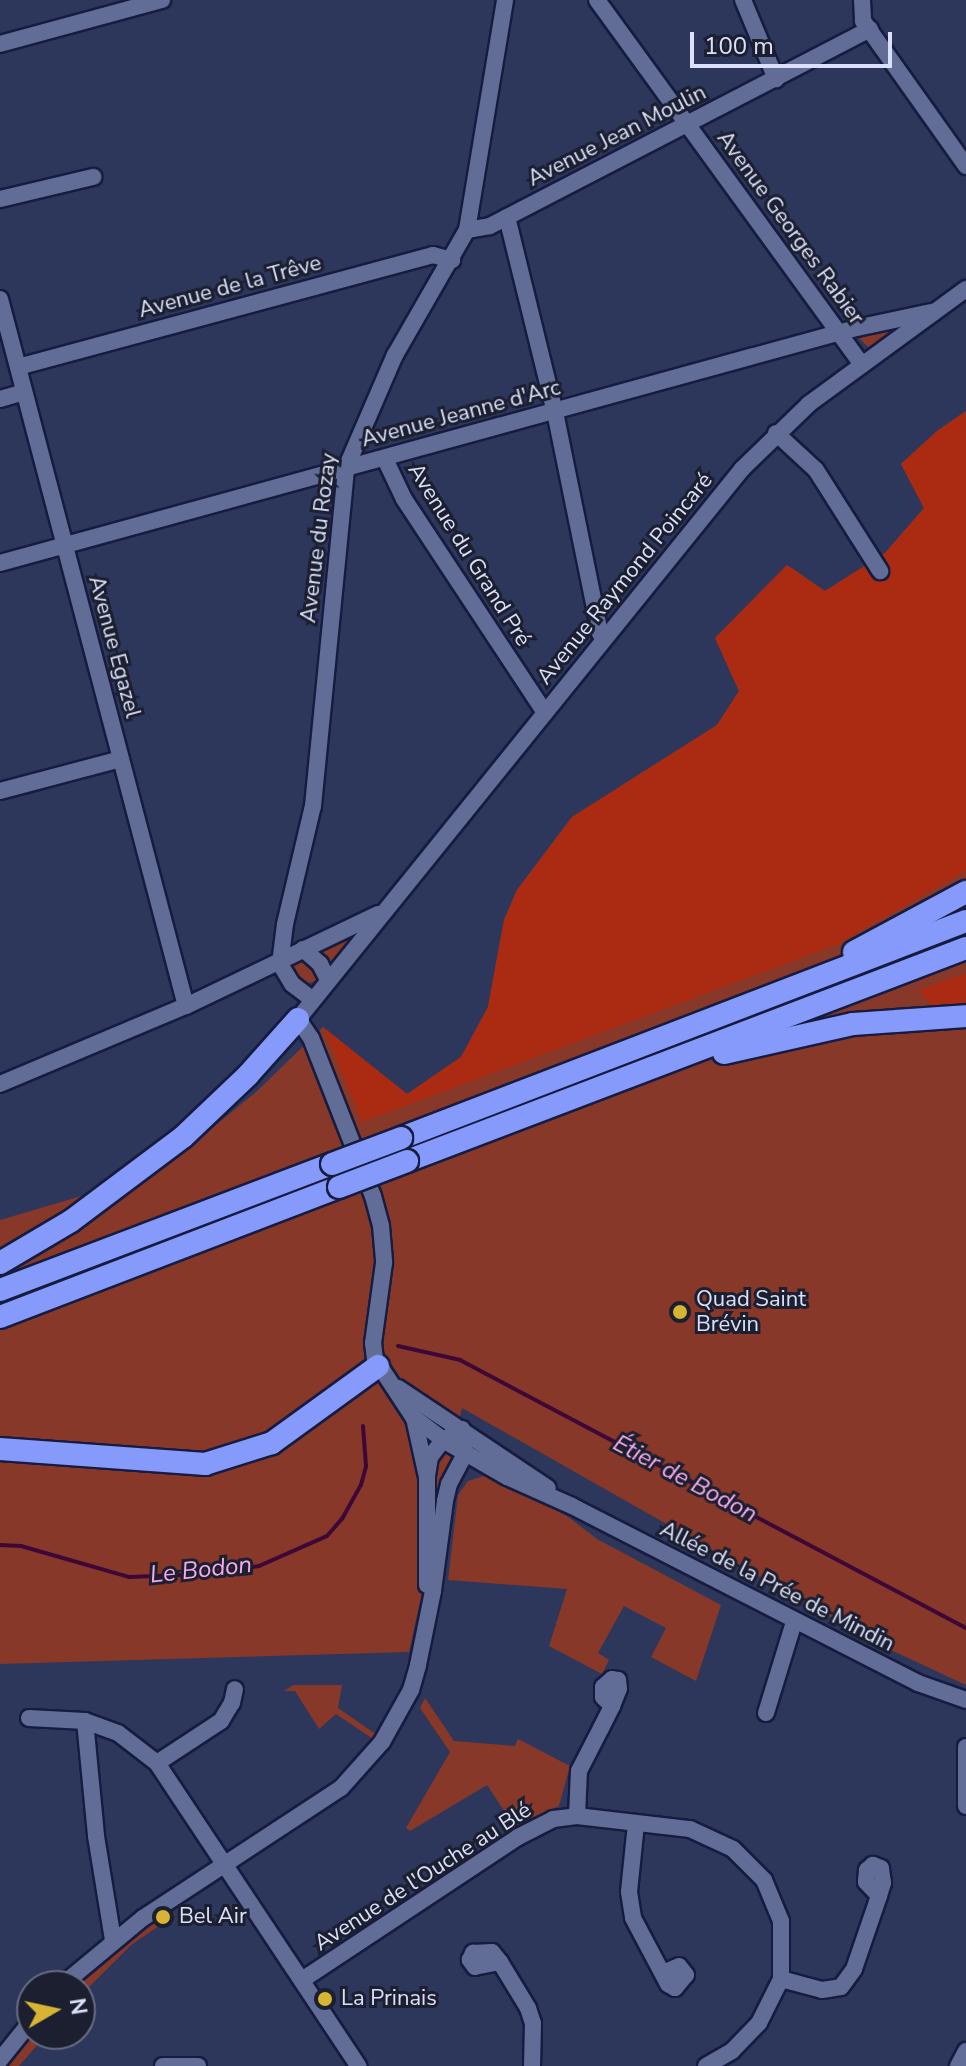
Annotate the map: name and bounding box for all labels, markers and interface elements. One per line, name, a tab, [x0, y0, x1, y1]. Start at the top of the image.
scale bar	[694, 16, 896, 66]
text: 100 m	[704, 30, 774, 62]
street label: Avenue Jean Moulin	[523, 80, 711, 192]
street label: Avenue Georges Rabier	[711, 126, 869, 330]
street label: Avenue de la Trêve	[136, 250, 324, 324]
street label: Avenue Jeanne d'Arc	[359, 375, 563, 453]
street label: Avenue du Rozay	[295, 452, 343, 624]
street label: Avenue du Grand Pré	[402, 459, 536, 651]
street label: Avenue Raymond Poincaré	[531, 468, 719, 690]
street label: Avenue Egazel	[82, 573, 146, 721]
place label: Quad Saint Brévin	[696, 1286, 806, 1338]
marker: Quad Saint Brévin	[671, 1303, 689, 1321]
water label: Étier de Bodon	[608, 1429, 762, 1529]
street label: Allée de la Prée de Mindin	[655, 1516, 899, 1658]
water label: Le Bodon	[149, 1550, 253, 1590]
street label: Avenue de l'Ouche au Blé	[310, 1797, 536, 1957]
place label: Bel Air	[179, 1904, 247, 1930]
marker: Bel Air	[154, 1908, 172, 1926]
north arrow	[16, 1970, 96, 2050]
place label: La Prinais	[341, 1986, 437, 2012]
marker: La Prinais	[316, 1990, 334, 2008]
text: N	[62, 1996, 94, 2017]

